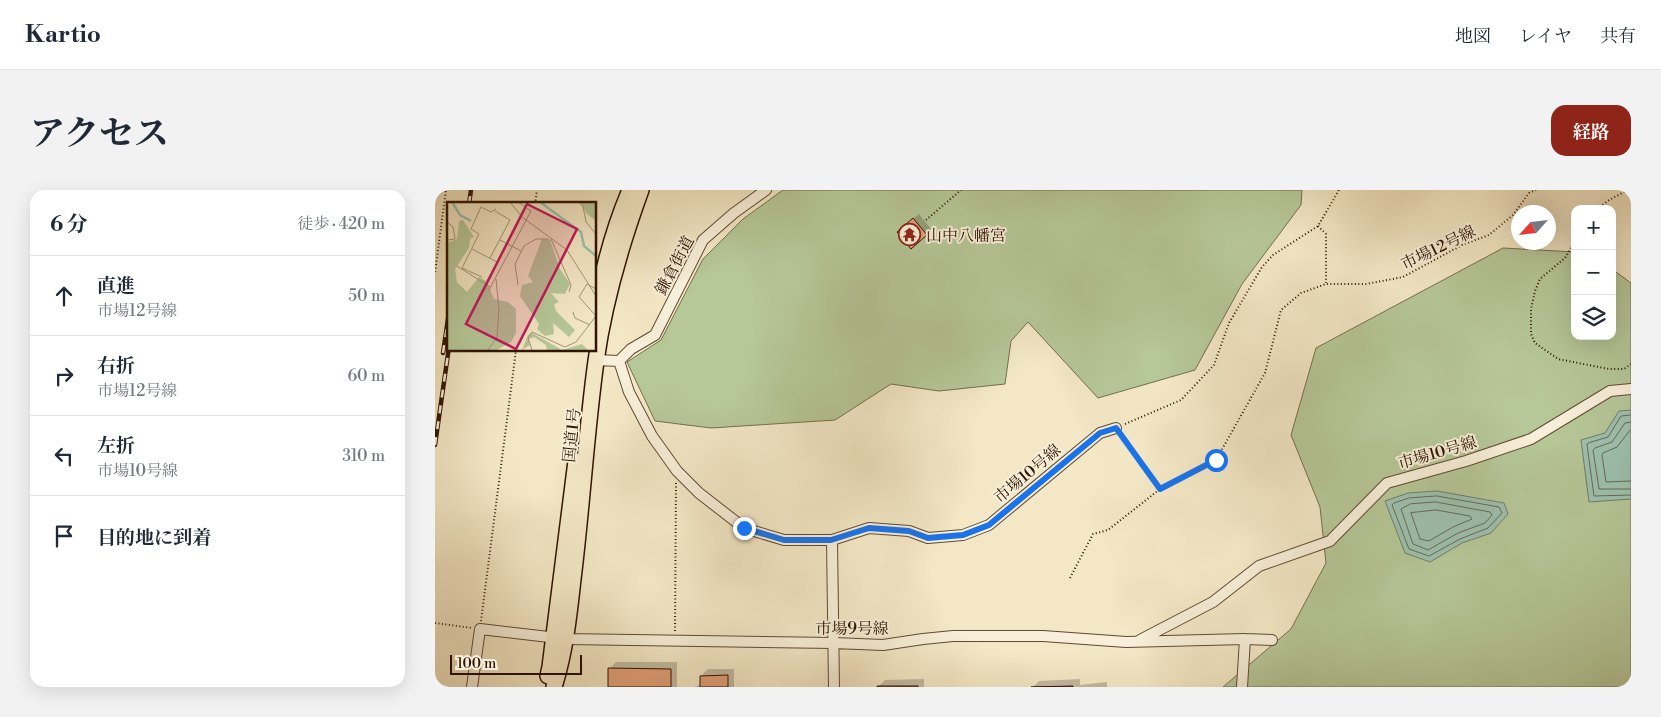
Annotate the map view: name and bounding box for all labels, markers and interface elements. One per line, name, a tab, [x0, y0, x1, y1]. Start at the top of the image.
text: Kartio	[25, 20, 101, 50]
text: 地図	[1455, 25, 1491, 48]
text: レイヤ	[1519, 25, 1572, 48]
text: 共有	[1600, 25, 1636, 48]
button: 経路	[1551, 105, 1631, 156]
text: アクセス	[30, 113, 169, 156]
inset map	[447, 202, 596, 351]
north arrow	[1511, 205, 1556, 250]
map controls	[1571, 205, 1616, 340]
button: +	[1571, 205, 1616, 250]
text: 6 分	[50, 212, 88, 238]
text: 徒歩 · 420 m	[297, 214, 385, 234]
street label: 市場12号線	[1398, 221, 1479, 274]
temple icon: 山中八幡宮	[898, 223, 922, 247]
place label: 山中八幡宮	[926, 226, 1006, 246]
street label: 鎌倉街道	[651, 233, 699, 298]
button: −	[1571, 250, 1616, 295]
text: 直進	[97, 274, 135, 298]
icon: ahead	[50, 282, 78, 310]
text: 50 m	[348, 286, 385, 306]
button: layers	[1571, 295, 1616, 340]
text: 市場12号線	[97, 301, 177, 321]
text: 右折	[97, 354, 135, 378]
icon: right	[50, 362, 78, 390]
text: 60 m	[347, 366, 385, 386]
text: 市場12号線	[97, 381, 177, 401]
street label: 国道1号	[559, 407, 585, 463]
street label: 市場10号線	[1396, 432, 1479, 474]
text: 左折	[97, 434, 135, 458]
street label: 市場10号線	[990, 440, 1065, 507]
icon: left	[50, 442, 78, 470]
text: 310 m	[342, 446, 385, 466]
route start	[1205, 449, 1228, 472]
text: 市場10号線	[97, 461, 178, 481]
route end	[733, 517, 756, 540]
icon: arrive	[50, 522, 78, 550]
text: 目的地に到着	[97, 526, 211, 550]
street label: 市場9号線	[815, 619, 889, 639]
scale bar	[450, 652, 583, 675]
text: 100 m	[457, 655, 496, 673]

